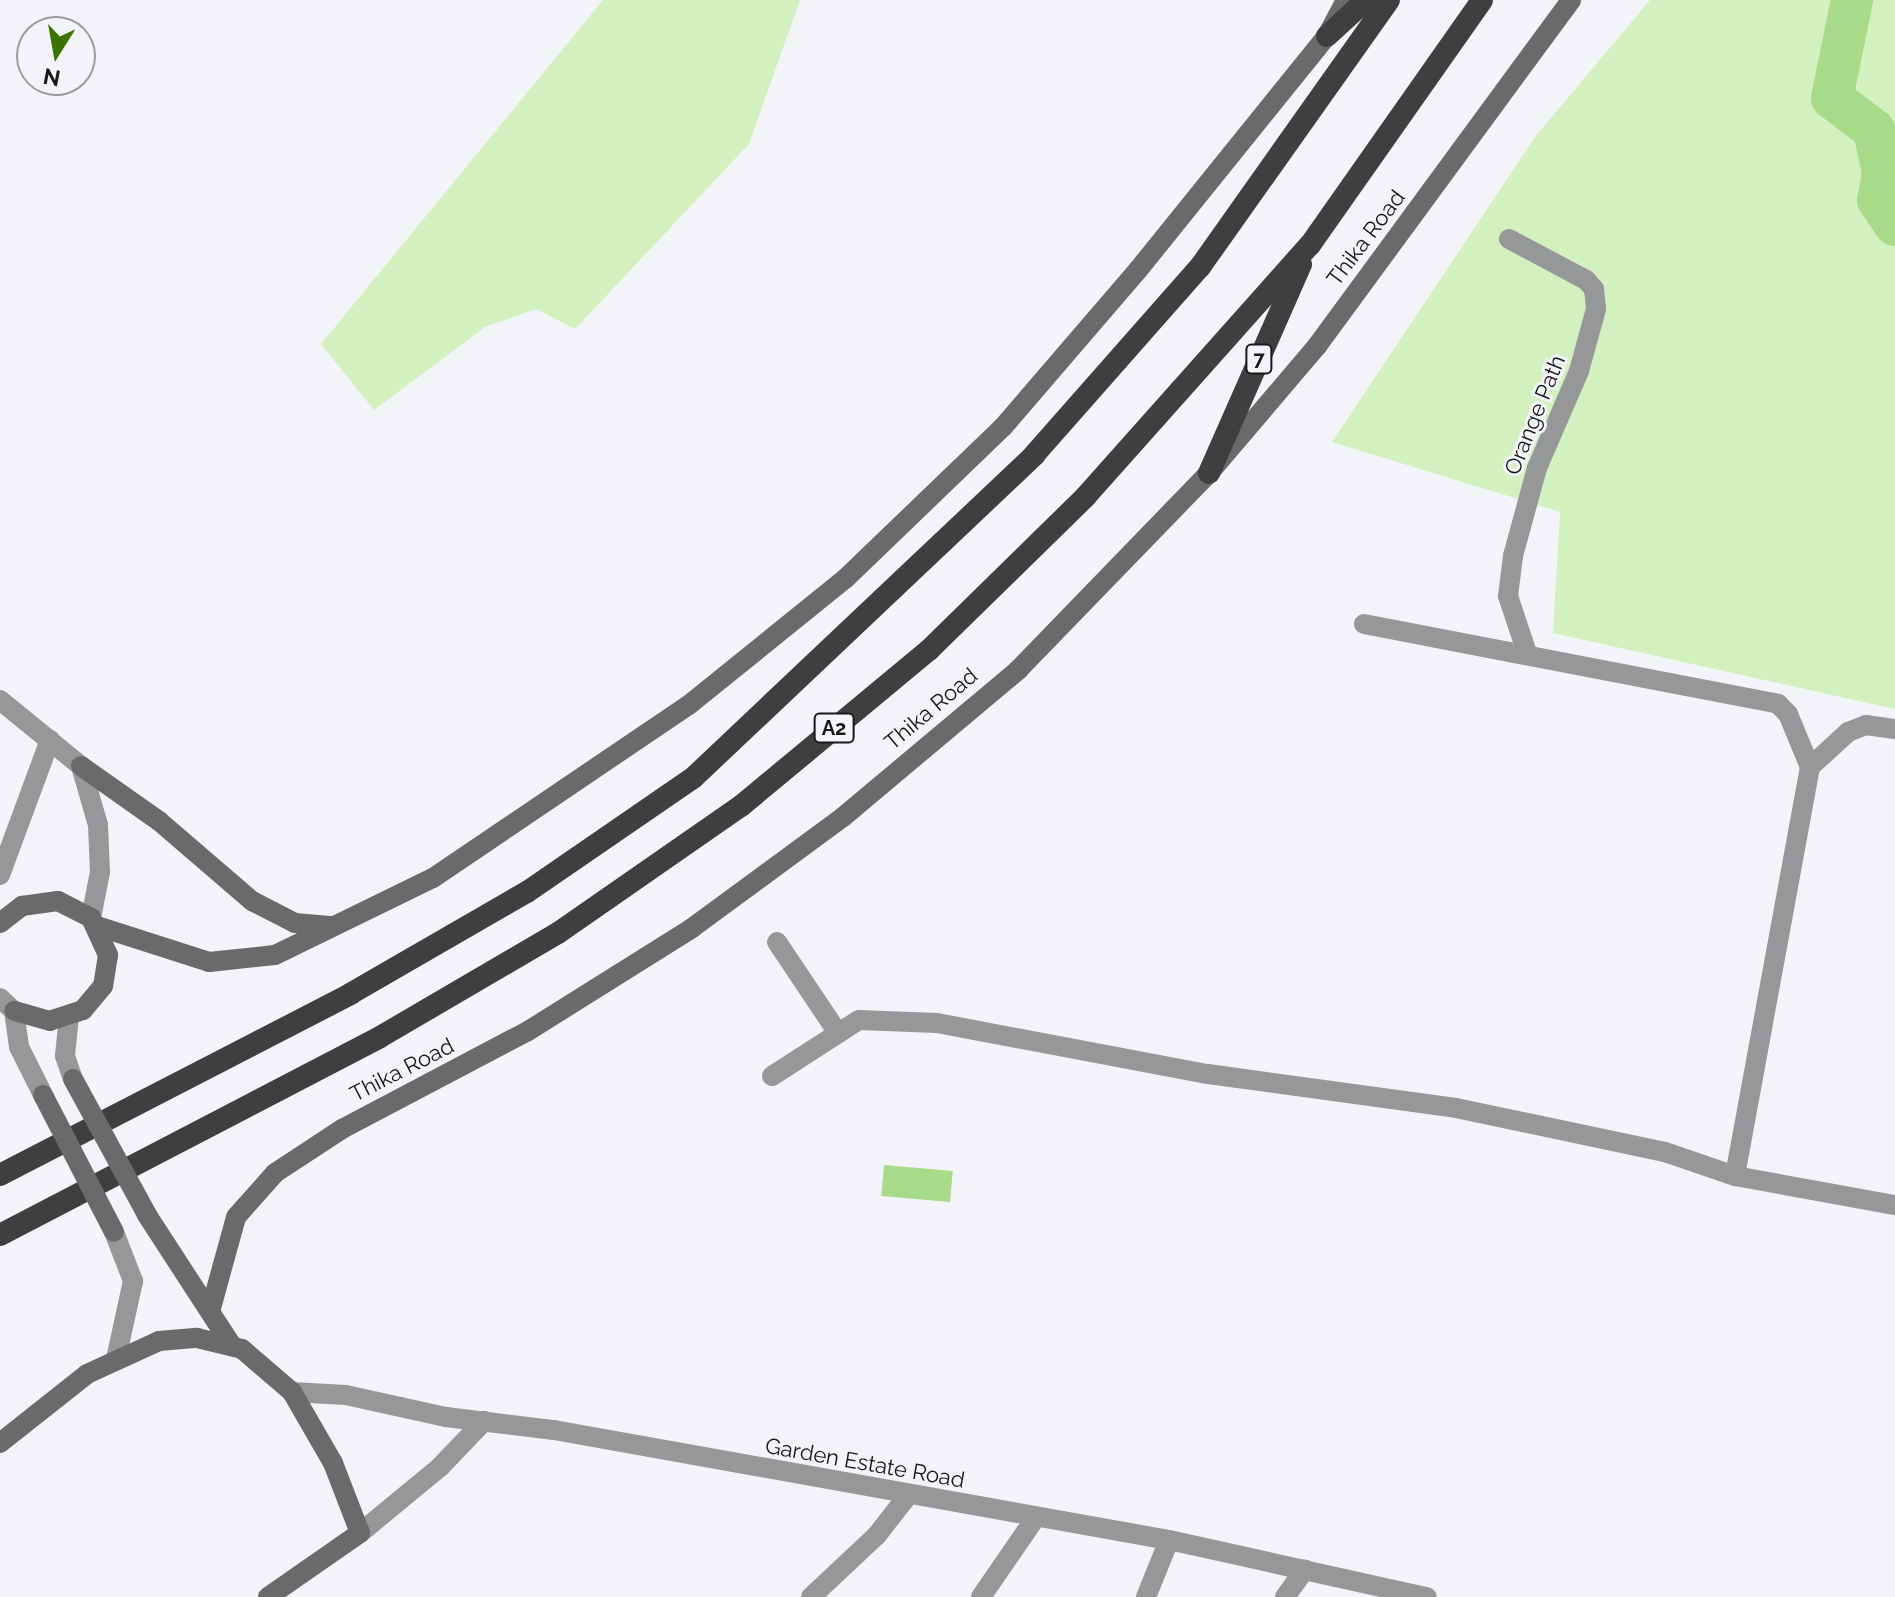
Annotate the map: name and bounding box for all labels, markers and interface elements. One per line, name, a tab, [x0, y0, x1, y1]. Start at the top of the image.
north arrow	[16, 16, 96, 96]
text: N	[41, 63, 63, 92]
street label: Thika Road	[1321, 185, 1411, 291]
road number: 7	[1245, 343, 1273, 375]
street label: Orange Path	[1499, 351, 1571, 479]
street label: Thika Road	[879, 663, 983, 755]
road number: A2	[812, 712, 856, 744]
street label: Thika Road	[346, 1033, 458, 1107]
street label: Garden Estate Road	[763, 1432, 967, 1494]

